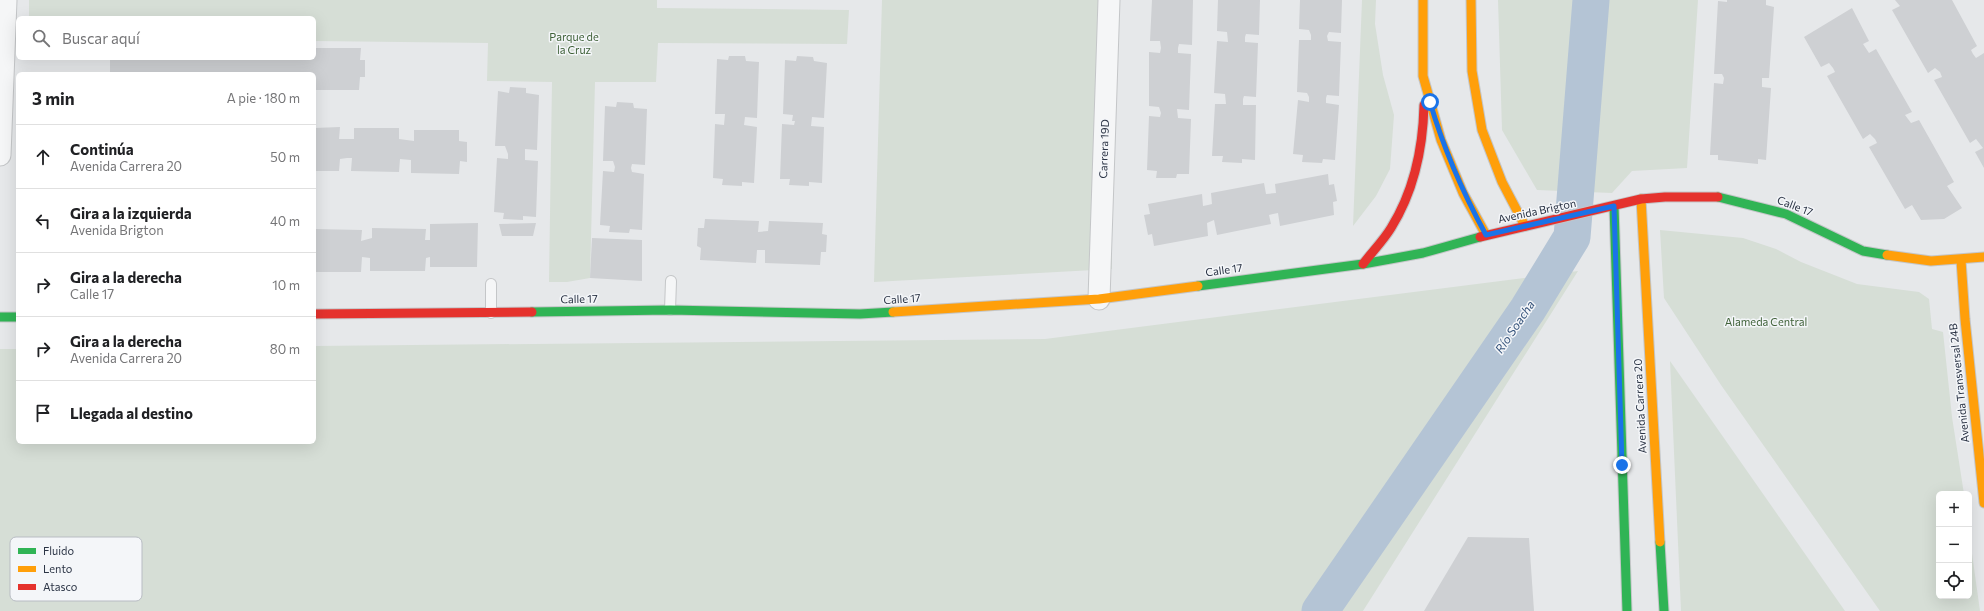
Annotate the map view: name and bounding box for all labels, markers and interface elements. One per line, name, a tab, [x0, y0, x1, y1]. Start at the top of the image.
search box	[16, 16, 316, 60]
icon: search	[30, 27, 52, 49]
text: Buscar aquí	[62, 29, 140, 47]
park label: Parque de la Cruz	[549, 30, 599, 56]
text: 3 min	[32, 88, 75, 109]
text: A pie · 180 m	[227, 90, 300, 106]
route start	[1421, 93, 1439, 111]
street label: Carrera 19D	[1096, 119, 1111, 179]
text: Continúa	[70, 140, 134, 158]
icon: ahead	[32, 146, 54, 168]
text: 50 m	[270, 149, 300, 165]
text: Avenida Carrera 20	[70, 158, 182, 174]
street label: Calle 17	[1775, 193, 1815, 218]
street label: Avenida Brigton	[1497, 196, 1577, 225]
text: Gira a la izquierda	[70, 204, 192, 222]
icon: left	[32, 210, 54, 232]
text: 40 m	[270, 213, 300, 229]
text: Avenida Brigton	[70, 222, 164, 238]
street label: Calle 17	[1205, 260, 1243, 279]
text: Gira a la derecha	[70, 268, 182, 286]
icon: right	[32, 274, 54, 296]
text: 10 m	[272, 277, 300, 293]
text: Calle 17	[70, 286, 114, 302]
street label: Calle 17	[883, 291, 921, 306]
street label: Calle 17	[560, 292, 598, 305]
water label: Río Soacha	[1492, 298, 1537, 355]
park label: Alameda Central	[1725, 315, 1807, 328]
street label: Avenida Transversal 24B	[1946, 323, 1971, 443]
text: Gira a la derecha	[70, 332, 182, 350]
icon: right	[32, 338, 54, 360]
text: 80 m	[270, 341, 300, 357]
text: Avenida Carrera 20	[70, 350, 182, 366]
street label: Avenida Carrera 20	[1631, 358, 1648, 454]
icon: arrive	[32, 402, 54, 424]
text: Llegada al destino	[70, 404, 193, 422]
route end	[1613, 456, 1631, 474]
map controls	[1936, 491, 1972, 599]
button: +	[1936, 491, 1972, 527]
button: −	[1936, 527, 1972, 563]
legend	[10, 537, 142, 601]
text: Fluido	[43, 544, 74, 557]
text: Lento	[43, 562, 73, 575]
button: locate	[1936, 563, 1972, 599]
text: Atasco	[43, 580, 78, 593]

